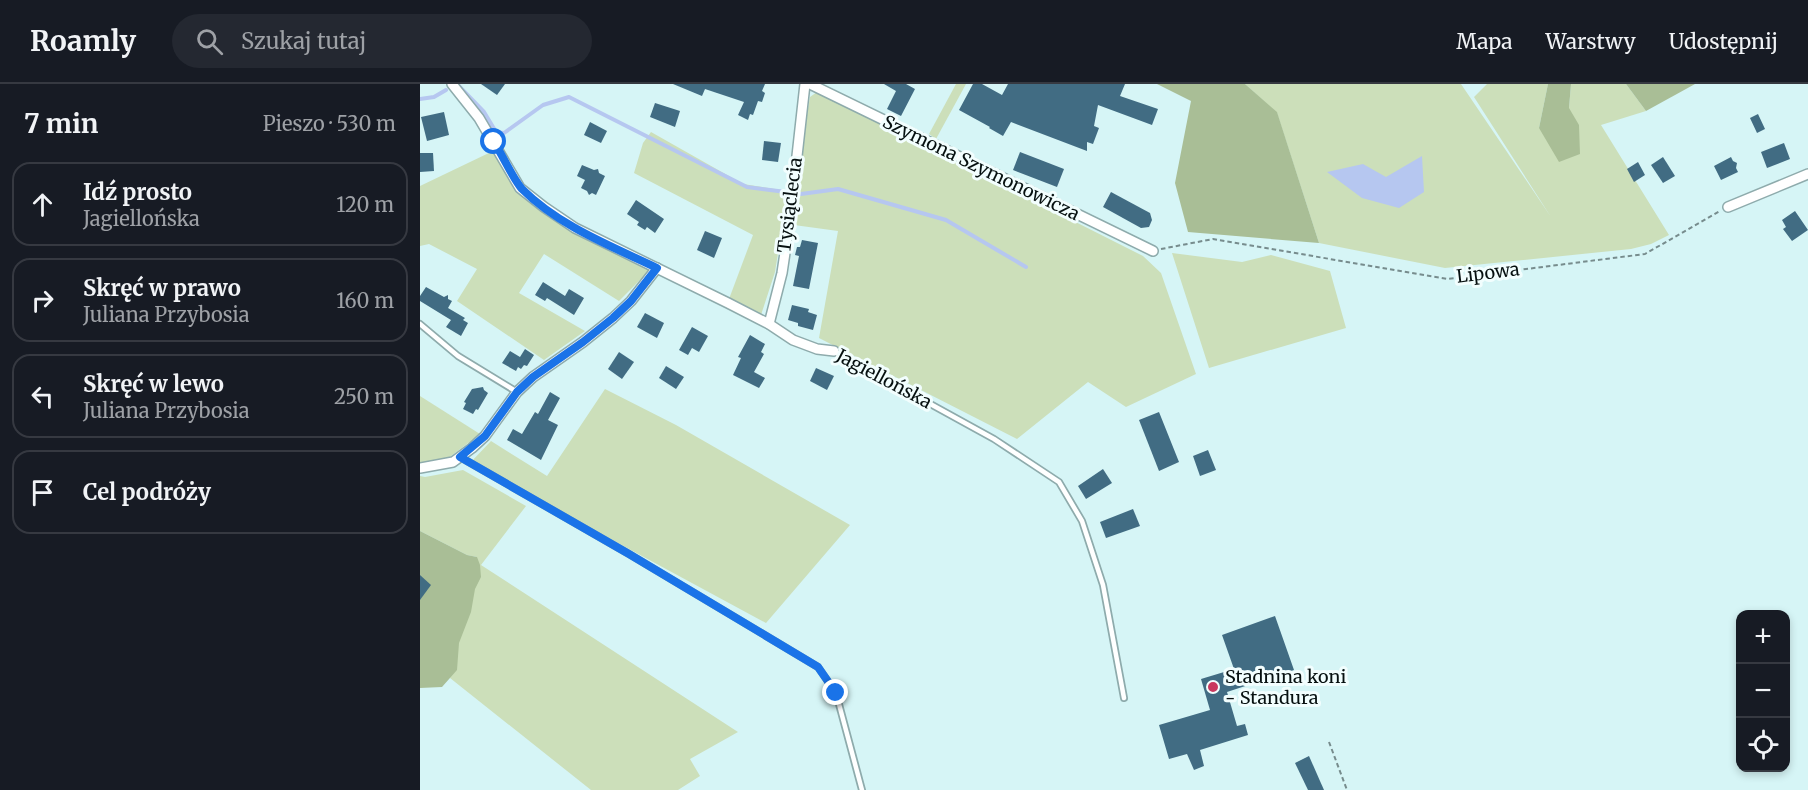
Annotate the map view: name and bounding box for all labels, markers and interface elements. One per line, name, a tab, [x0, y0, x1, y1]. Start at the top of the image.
search box	[172, 14, 592, 68]
text: Roamly	[30, 23, 136, 59]
icon: search	[193, 25, 226, 58]
text: Szukaj tutaj	[241, 27, 366, 55]
text: Mapa	[1456, 28, 1513, 55]
text: Warstwy	[1546, 28, 1636, 55]
text: Udostępnij	[1669, 28, 1778, 55]
text: 7 min	[24, 107, 98, 140]
street label: Szymona Szymonowicza	[879, 110, 1084, 225]
text: Pieszo · 530 m	[263, 111, 396, 136]
route start	[480, 128, 506, 154]
street label: Tysiąclecia	[772, 156, 807, 254]
text: Idź prosto	[83, 178, 192, 206]
icon: ahead	[26, 188, 59, 221]
text: 120 m	[336, 192, 394, 217]
text: Jagiellońska	[83, 206, 200, 231]
street label: Lipowa	[1455, 257, 1521, 288]
text: Skręć w prawo	[83, 274, 241, 302]
icon: right	[26, 284, 59, 317]
text: 160 m	[336, 288, 394, 313]
text: Juliana Przybosia	[83, 302, 249, 327]
street label: Jagiellońska	[832, 343, 936, 414]
text: Skręć w lewo	[83, 370, 224, 398]
icon: left	[26, 380, 59, 413]
text: 250 m	[334, 384, 394, 409]
text: Juliana Przybosia	[83, 398, 249, 423]
icon: arrive	[26, 476, 59, 509]
text: Cel podróży	[83, 478, 211, 506]
map controls	[1736, 610, 1790, 772]
button: +	[1736, 610, 1790, 664]
button: −	[1736, 664, 1790, 718]
place label: Stadnina koni - Standura	[1225, 665, 1346, 709]
route end	[822, 679, 848, 705]
marker: Stadnina koni - Standura	[1206, 680, 1220, 694]
button: locate	[1736, 718, 1790, 772]

